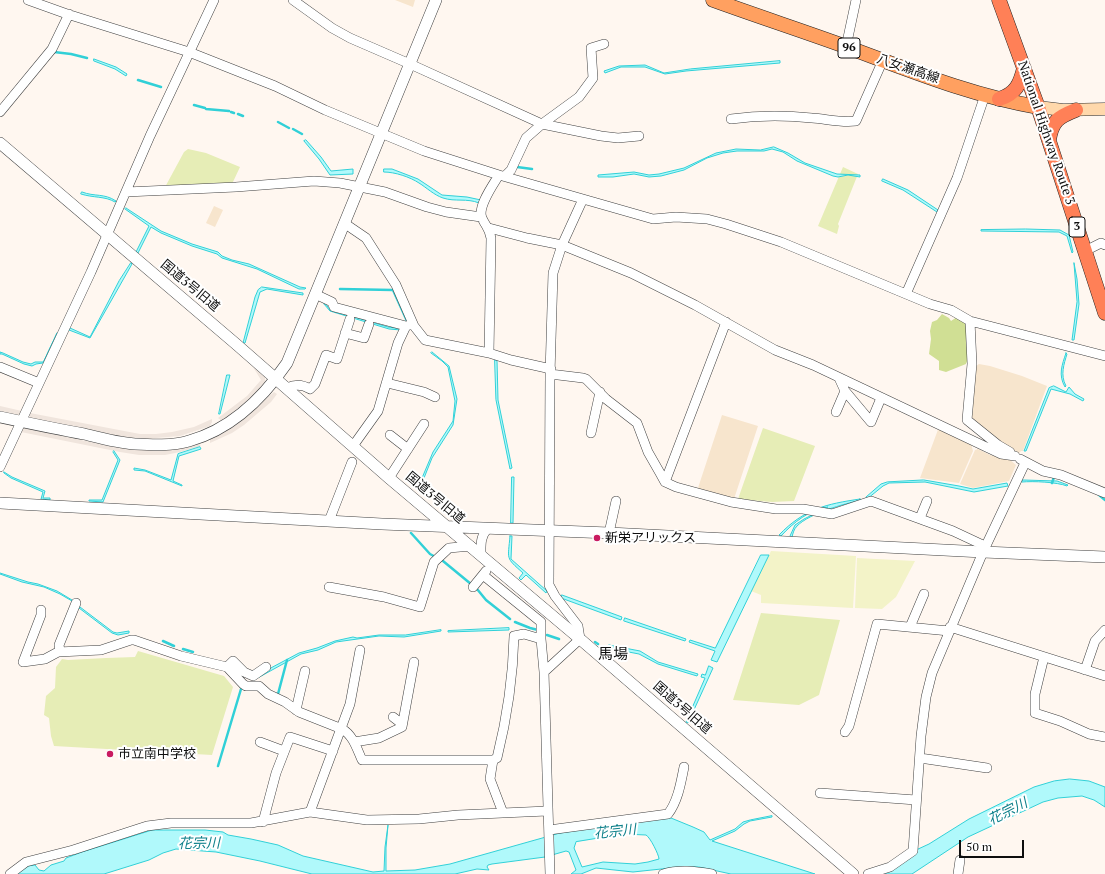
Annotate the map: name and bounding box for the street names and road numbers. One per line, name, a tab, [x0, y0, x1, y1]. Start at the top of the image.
road number: 96	[838, 38, 860, 58]
street label: 八女瀬高線	[875, 51, 941, 87]
street label: National Highway Route 3	[1014, 59, 1078, 207]
road number: 3	[1069, 217, 1085, 237]
street label: 国道3号旧道	[157, 257, 223, 315]
street label: 国道3号旧道	[402, 469, 468, 527]
street label: 国道3号旧道	[650, 679, 714, 737]

